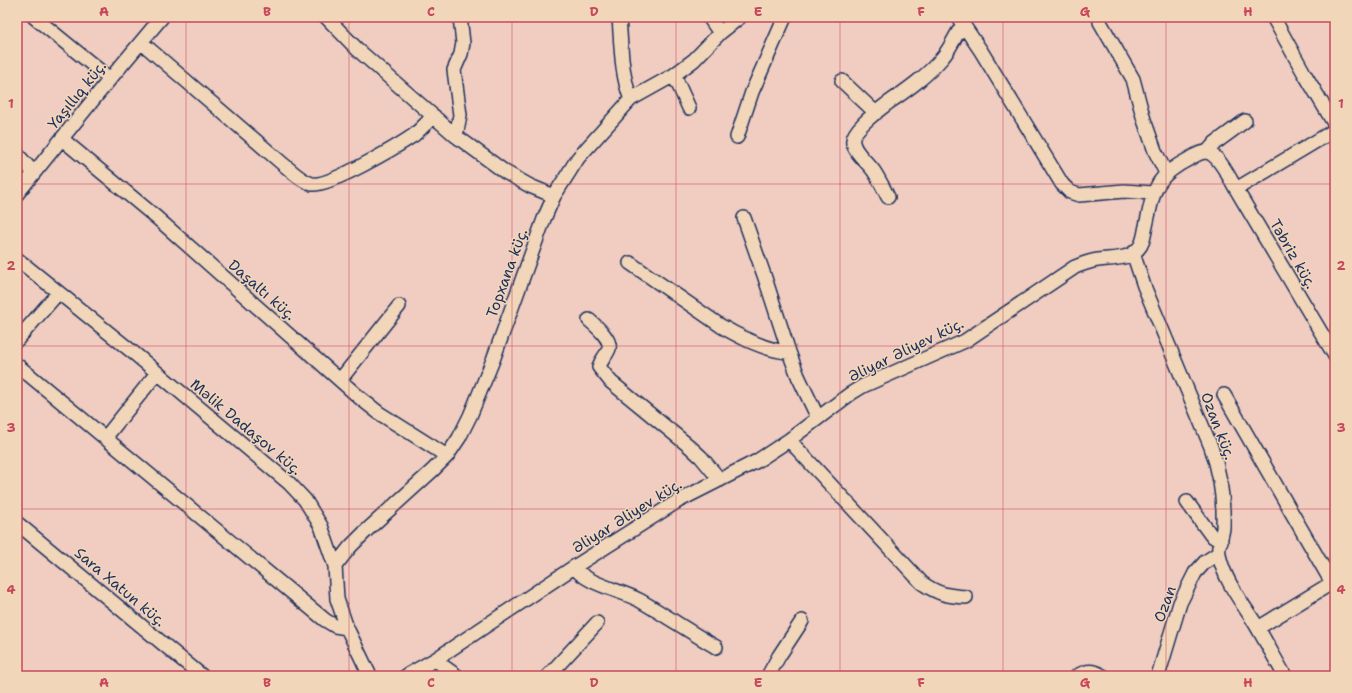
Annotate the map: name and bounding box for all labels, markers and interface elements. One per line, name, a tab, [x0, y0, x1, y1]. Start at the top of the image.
text: A	[99, 3, 109, 20]
text: B	[263, 3, 271, 20]
text: C	[427, 3, 435, 20]
text: D	[589, 3, 599, 20]
text: E	[754, 3, 763, 20]
text: F	[917, 3, 925, 20]
text: G	[1080, 3, 1091, 20]
text: H	[1243, 3, 1253, 20]
street label: Yaşıllıq küç.	[43, 57, 111, 133]
text: 1	[8, 95, 14, 112]
text: 1	[1338, 95, 1344, 112]
street label: Təbriz küç.	[1265, 216, 1321, 293]
street label: Topxana küç.	[482, 226, 532, 320]
street label: Daşaltı küç.	[224, 255, 300, 325]
text: 2	[6, 257, 16, 274]
text: 2	[1336, 257, 1346, 274]
street label: Əliyar Əliyev küç.	[845, 313, 967, 387]
street label: Məlik Dadaşov küç.	[186, 374, 306, 480]
street label: Ozan küç.	[1196, 389, 1240, 463]
text: 3	[6, 419, 16, 436]
text: 3	[1336, 419, 1346, 436]
street label: Əliyar Əliyev küç.	[568, 474, 686, 558]
street label: Sara Xatun küç.	[70, 543, 170, 631]
text: 4	[6, 581, 16, 598]
text: 4	[1336, 581, 1346, 598]
street label: Ozan	[1149, 583, 1181, 625]
text: A	[99, 674, 109, 691]
text: B	[263, 674, 271, 691]
text: C	[427, 674, 435, 691]
text: D	[589, 674, 599, 691]
text: E	[754, 674, 763, 691]
text: F	[917, 674, 925, 691]
text: G	[1080, 674, 1091, 691]
text: H	[1243, 674, 1253, 691]

